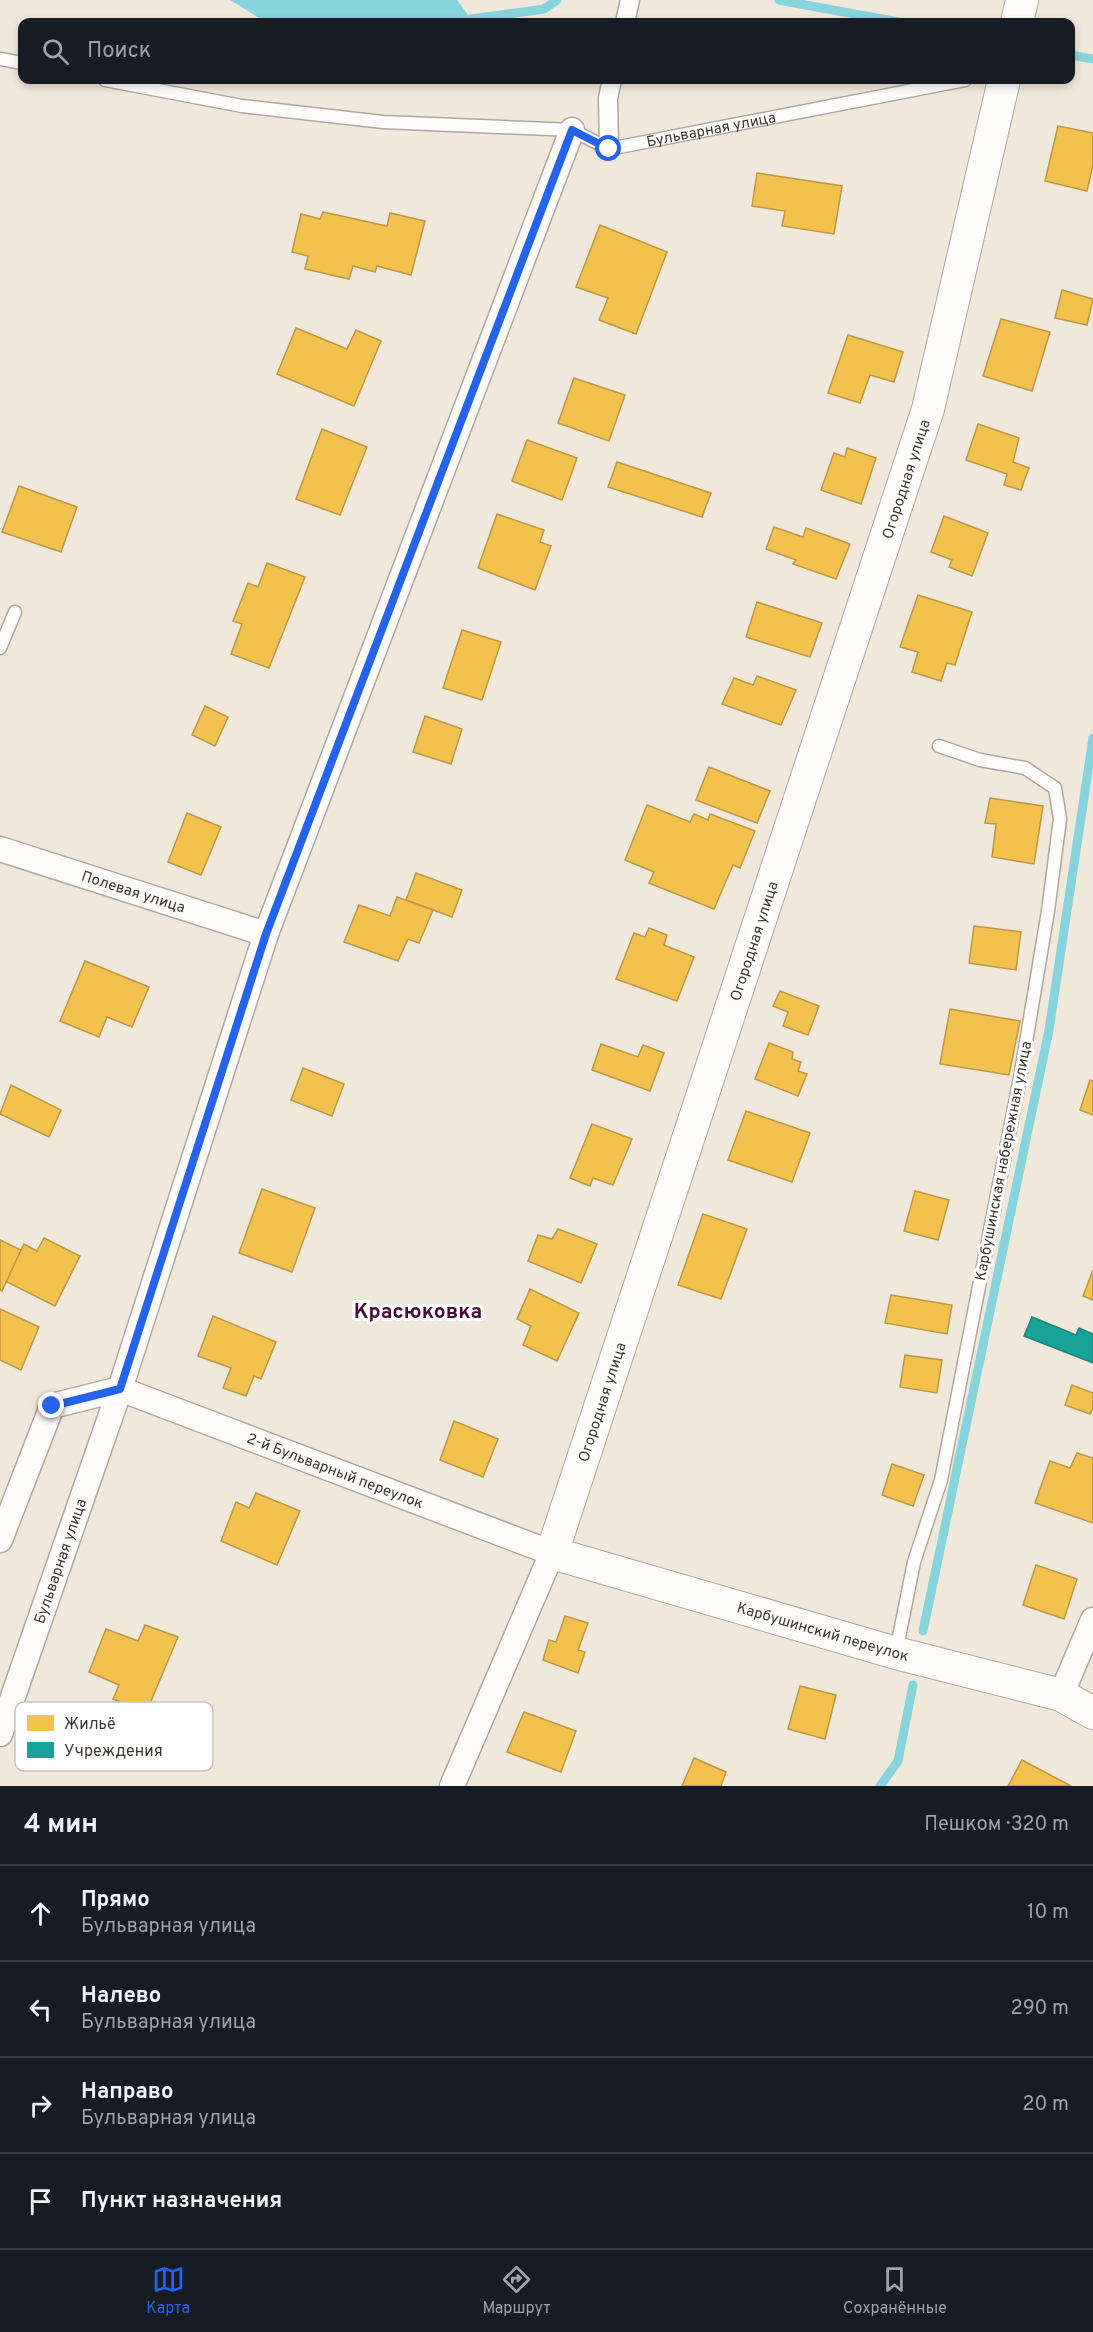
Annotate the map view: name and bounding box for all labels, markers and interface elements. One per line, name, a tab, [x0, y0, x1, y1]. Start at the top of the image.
search box	[18, 18, 1075, 84]
icon: search	[39, 35, 72, 68]
text: Поиск	[87, 38, 151, 65]
street label: Бульварная улица	[645, 109, 778, 153]
route start	[595, 135, 621, 161]
street label: Огородная улица	[879, 417, 936, 542]
street label: Полевая улица	[79, 868, 187, 918]
street label: Огородная улица	[727, 879, 784, 1004]
street label: Карбушинская набережная улица	[972, 1040, 1037, 1283]
district label: Красюковка	[354, 1299, 482, 1326]
street label: Огородная улица	[575, 1340, 632, 1465]
route end	[38, 1392, 64, 1418]
street label: 2-й Бульварный переулок	[244, 1430, 426, 1514]
street label: Бульварная улица	[31, 1497, 92, 1627]
street label: Карбушинский переулок	[734, 1599, 910, 1667]
legend	[15, 1702, 213, 1771]
text: Жильё	[64, 1715, 116, 1735]
text: Учреждения	[64, 1742, 163, 1762]
text: 4 мин	[24, 1809, 98, 1842]
text: Пешком · 320 m	[924, 1812, 1069, 1838]
text: Прямо	[81, 1887, 150, 1914]
icon: ahead	[24, 1897, 57, 1930]
text: 10 m	[1027, 1900, 1069, 1926]
text: Бульварная улица	[81, 1914, 256, 1940]
text: Налево	[81, 1983, 161, 2010]
icon: left	[24, 1993, 57, 2026]
text: 290 m	[1011, 1996, 1069, 2022]
text: Бульварная улица	[81, 2010, 256, 2036]
text: Направо	[81, 2079, 173, 2106]
icon: right	[24, 2089, 57, 2122]
text: 20 m	[1022, 2092, 1069, 2118]
text: Бульварная улица	[81, 2106, 256, 2132]
icon: arrive	[24, 2185, 57, 2218]
text: Пункт назначения	[81, 2188, 282, 2215]
tab: Карта	[146, 2263, 190, 2319]
tab: Маршрут	[482, 2263, 551, 2319]
tab: Сохранённые	[843, 2263, 947, 2319]

